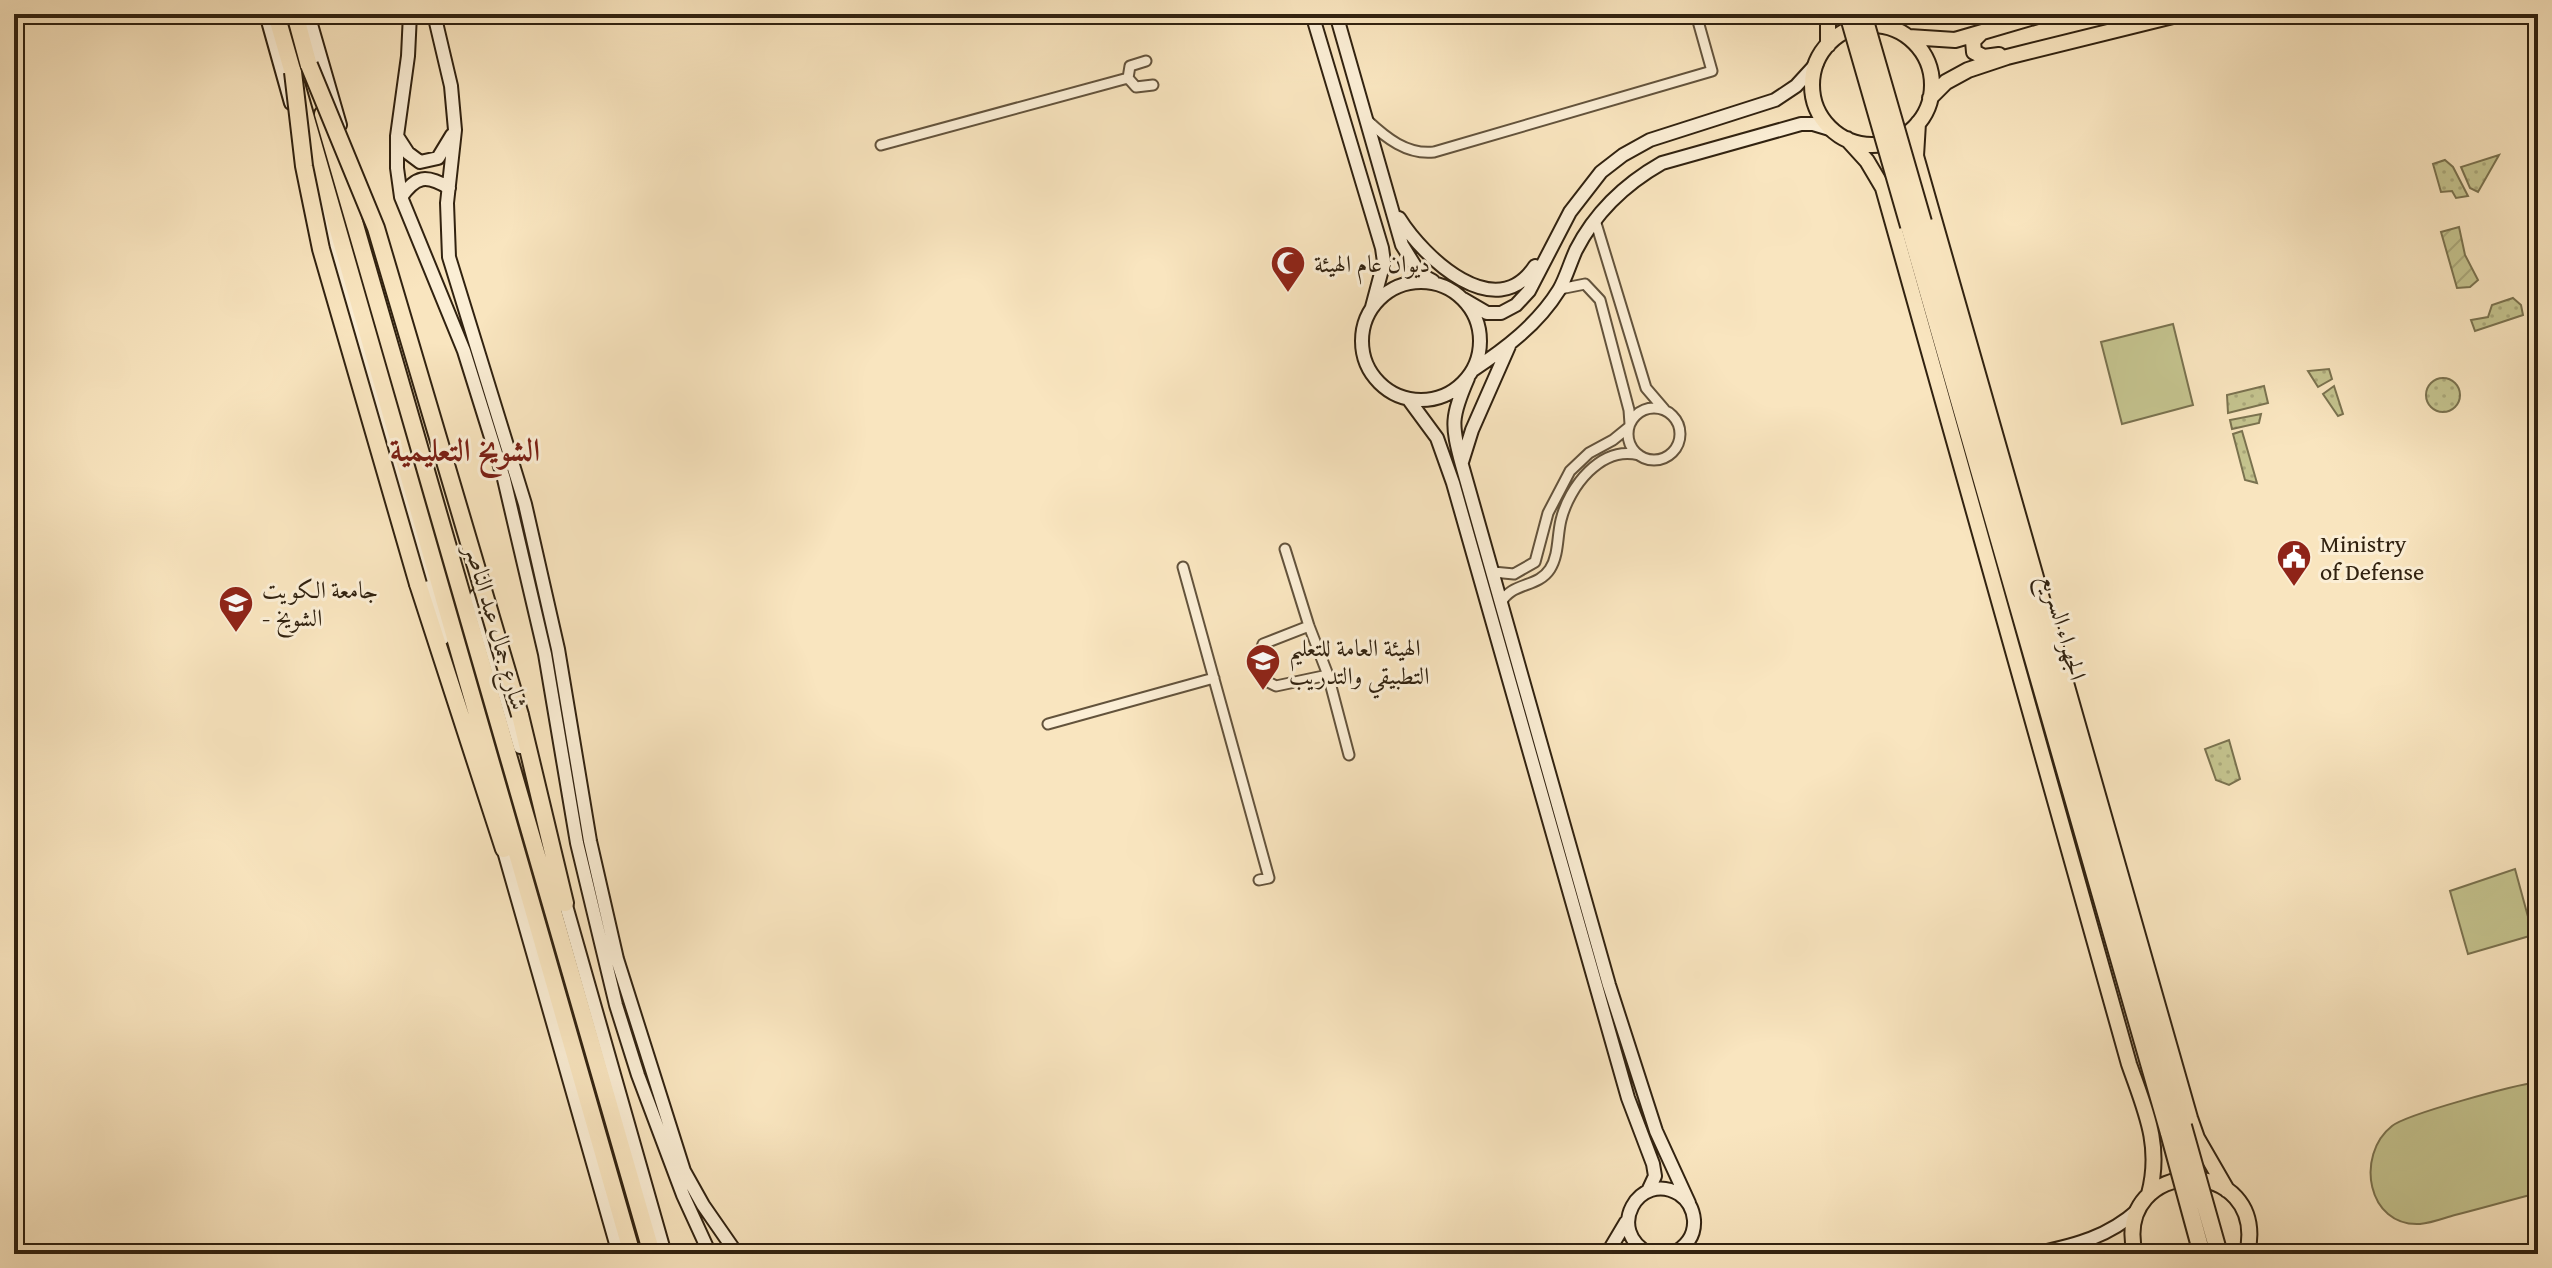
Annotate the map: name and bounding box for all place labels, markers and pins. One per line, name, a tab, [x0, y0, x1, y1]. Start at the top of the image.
mosque icon: ديوان عام الهيئة	[1269, 244, 1307, 294]
place label: ديوان عام الهيئة	[1314, 246, 1430, 285]
place label: Ministry of Defense	[2320, 526, 2424, 589]
public building icon: Ministry of Defense	[2275, 538, 2313, 588]
place label: جامعة الكويت - الشويخ	[262, 572, 378, 638]
school or university icon: جامعة الكويت - الشويخ	[217, 584, 255, 634]
place label: الهيئة العامة للتعليم التطبيقي والتدريب	[1289, 630, 1429, 699]
school or university icon: الهيئة العامة للتعليم التطبيقي والتدريب	[1244, 642, 1282, 692]

